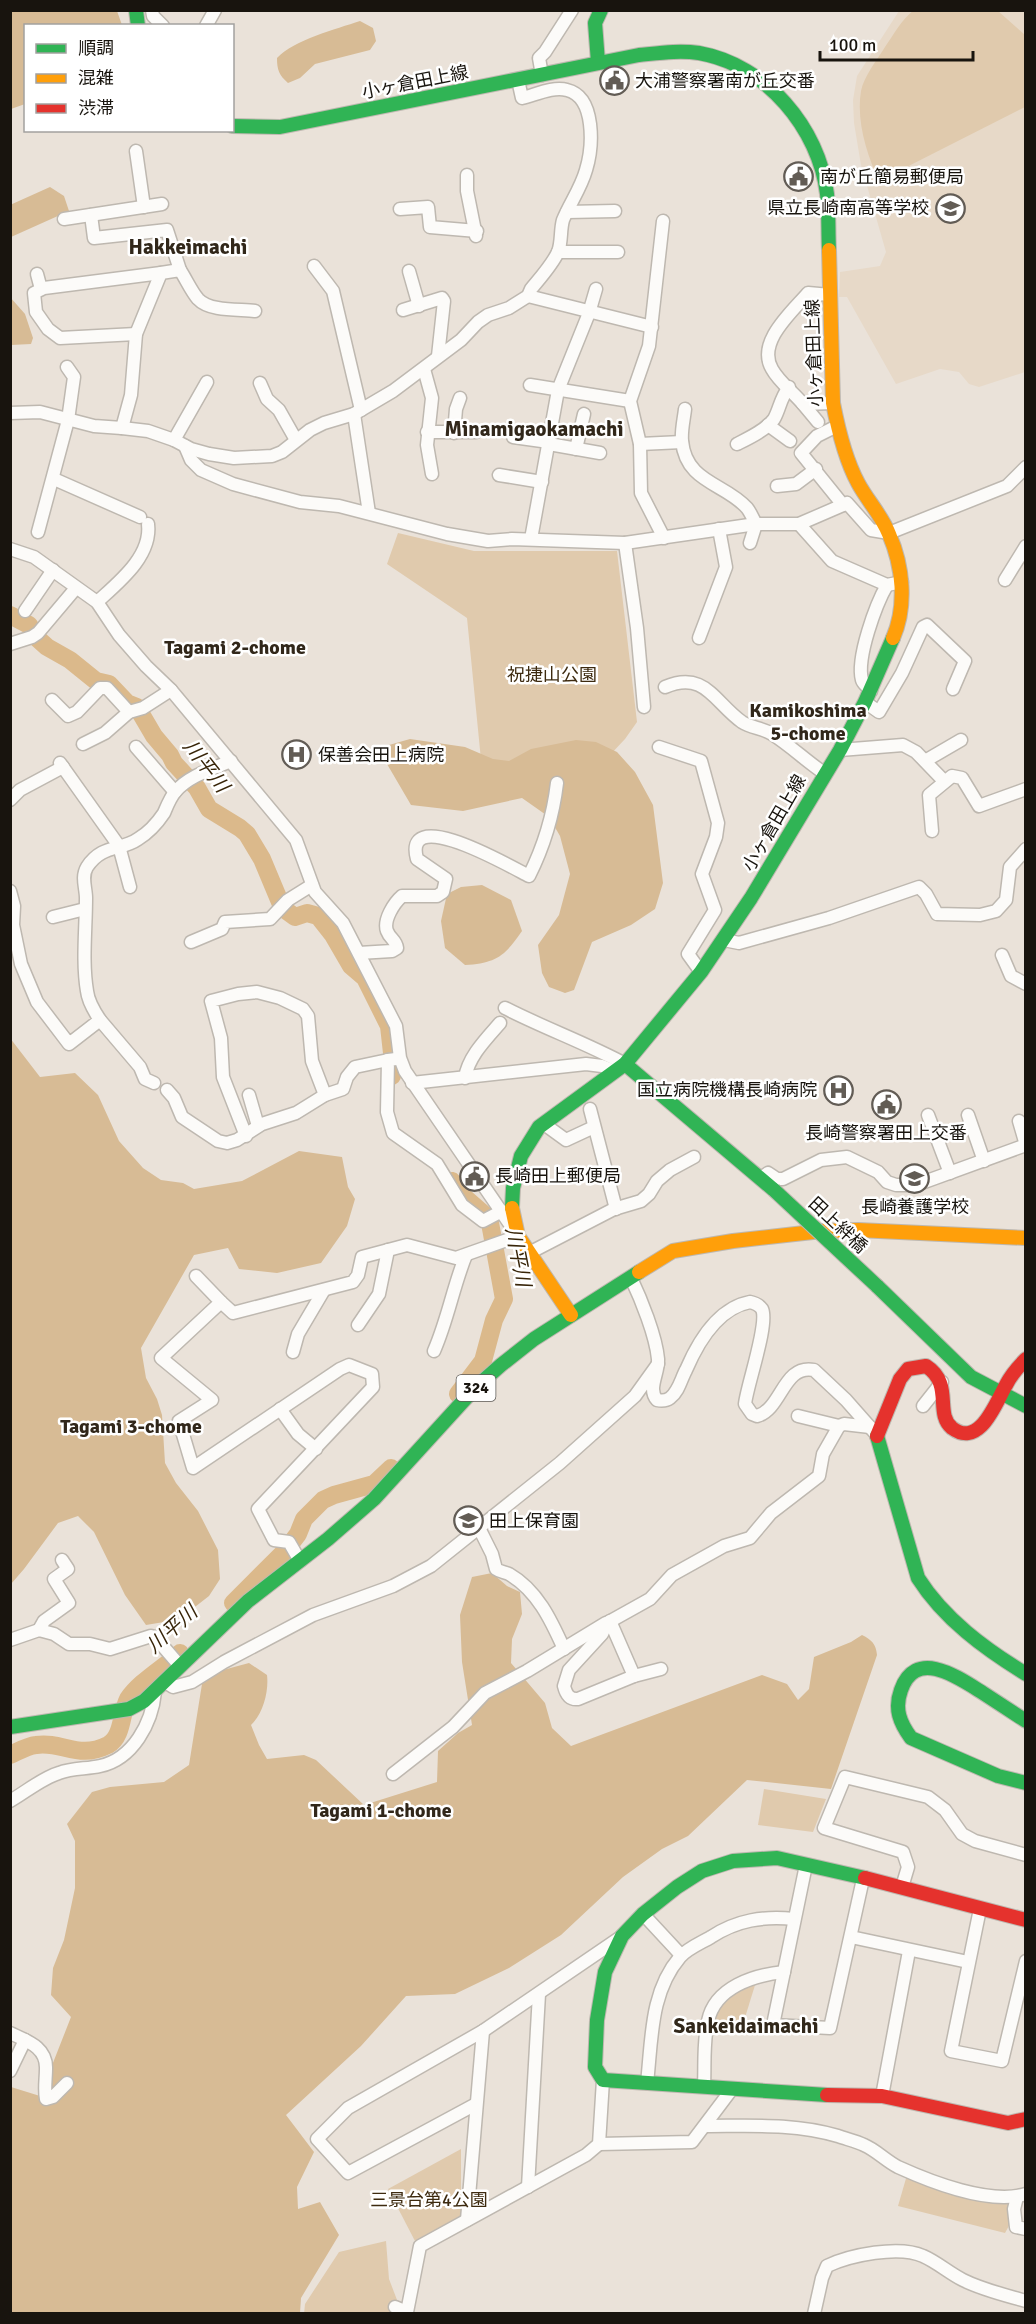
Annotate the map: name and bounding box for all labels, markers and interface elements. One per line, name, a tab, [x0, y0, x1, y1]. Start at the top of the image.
legend	[24, 24, 234, 132]
scale bar	[820, 24, 973, 62]
text: 100 m	[829, 34, 876, 56]
text: 順調	[78, 37, 114, 59]
street label: 小ヶ倉田上線	[360, 61, 470, 103]
public building icon: 大浦警察署南が丘交番	[598, 65, 630, 97]
text: 混雑	[78, 67, 114, 89]
place label: 大浦警察署南が丘交番	[635, 70, 815, 92]
text: 渋滞	[78, 97, 114, 119]
public building icon: 南が丘簡易郵便局	[783, 161, 815, 193]
place label: 南が丘簡易郵便局	[820, 166, 964, 188]
school or university icon: 県立長崎南高等学校	[934, 192, 966, 224]
place label: 県立長崎南高等学校	[767, 197, 929, 219]
district label: Hakkeimachi	[129, 234, 247, 260]
street label: 小ヶ倉田上線	[801, 299, 827, 407]
district label: Minamigaokamachi	[444, 416, 624, 442]
district label: Tagami 2-chome	[164, 635, 306, 660]
park label: 祝捷山公園	[507, 664, 597, 686]
district label: Kamikoshima 5-chome	[749, 698, 867, 746]
water label: 川平川	[178, 735, 236, 799]
hospital icon: 保善会田上病院	[281, 739, 313, 771]
place label: 保善会田上病院	[318, 744, 444, 766]
street label: 小ヶ倉田上線	[737, 771, 811, 875]
hospital icon: 国立病院機構長崎病院	[822, 1074, 854, 1106]
place label: 国立病院機構長崎病院	[637, 1079, 817, 1101]
public building icon: 長崎警察署田上交番	[870, 1088, 902, 1120]
place label: 長崎警察署田上交番	[805, 1122, 967, 1144]
public building icon: 長崎田上郵便局	[458, 1160, 490, 1192]
school or university icon: 長崎養護学校	[899, 1162, 931, 1194]
place label: 長崎田上郵便局	[495, 1165, 621, 1187]
street label: 田上絆橋	[804, 1192, 872, 1258]
place label: 長崎養護学校	[861, 1196, 969, 1218]
water label: 川平川	[500, 1225, 536, 1291]
road number: 324	[456, 1375, 496, 1401]
district label: Tagami 3-chome	[60, 1414, 202, 1439]
school or university icon: 田上保育園	[452, 1505, 484, 1537]
place label: 田上保育園	[489, 1510, 579, 1532]
water label: 川平川	[141, 1598, 204, 1658]
district label: Tagami 1-chome	[310, 1798, 452, 1823]
district label: Sankeidaimachi	[674, 2013, 818, 2039]
park label: 三景台第4公園	[370, 2189, 488, 2211]

